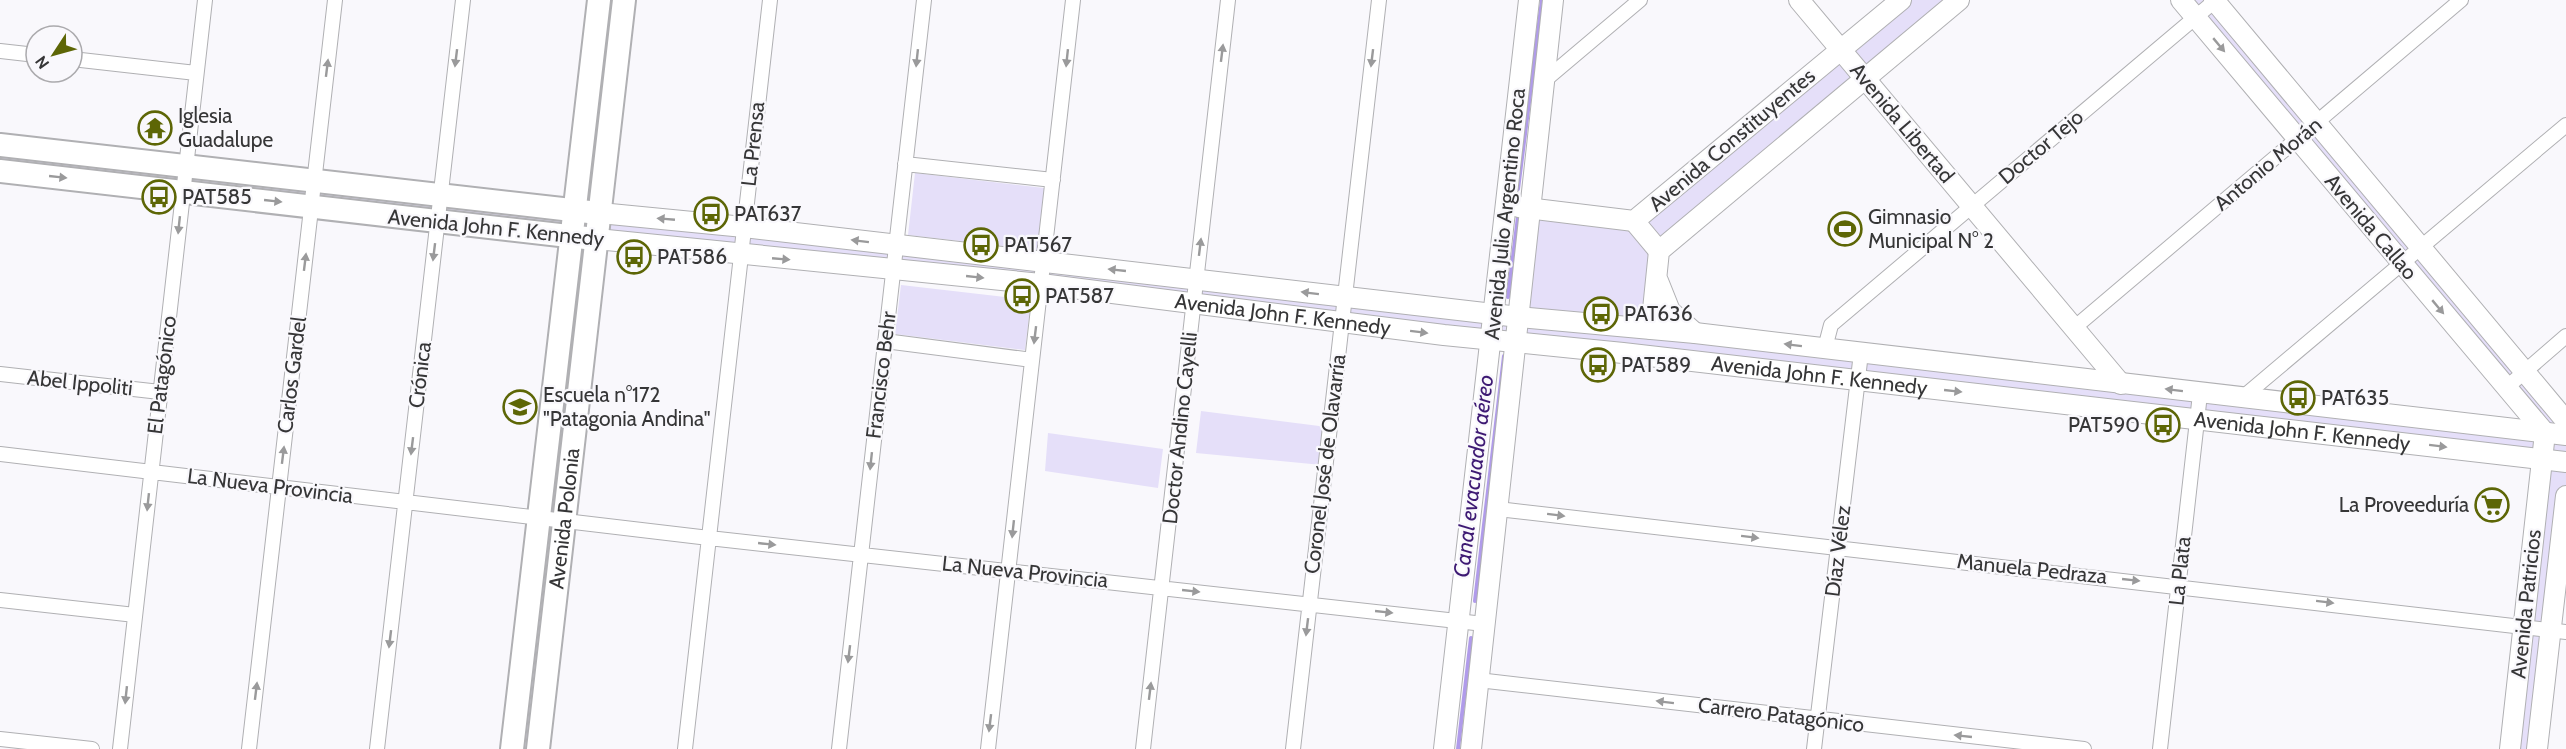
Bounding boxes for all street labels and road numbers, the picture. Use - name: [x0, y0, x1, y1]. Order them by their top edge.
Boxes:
- street label: Avenida Libertad: [1845, 58, 1960, 188]
- street label: Avenida Constituyentes: [1644, 63, 1820, 216]
- street label: Avenida Julio Argentino Roca: [1479, 87, 1530, 341]
- street label: La Prensa: [736, 100, 769, 187]
- street label: Doctor Tejo: [1993, 104, 2089, 190]
- street label: Antonio Morán: [2209, 112, 2326, 216]
- street label: Avenida Callao: [2320, 169, 2423, 285]
- street label: Avenida John F. Kennedy: [387, 204, 606, 251]
- street label: Avenida John F. Kennedy: [1173, 288, 1393, 340]
- street label: Francisco Behr: [860, 310, 901, 440]
- street label: El Patagónico: [142, 314, 181, 436]
- street label: Carlos Gardel: [272, 315, 311, 435]
- street label: Doctor Andino Cayelli: [1157, 331, 1202, 525]
- street label: Crónica: [403, 340, 436, 409]
- street label: Avenida John F. Kennedy: [1710, 350, 1929, 400]
- street label: Coronel José de Olavarría: [1299, 353, 1350, 575]
- street label: Abel Ippoliti: [26, 365, 134, 400]
- street label: Avenida John F. Kennedy: [2193, 406, 2412, 456]
- street label: Avenida Polonia: [543, 447, 584, 590]
- street label: La Nueva Provincia: [186, 463, 354, 508]
- street label: Díaz Vélez: [1819, 504, 1856, 598]
- street label: Avenida Patricios: [2505, 528, 2546, 680]
- street label: La Plata: [2163, 535, 2196, 607]
- street label: Manuela Pedraza: [1956, 548, 2108, 589]
- street label: La Nueva Provincia: [941, 550, 1109, 593]
- street label: Carrero Patagónico: [1697, 692, 1866, 737]

